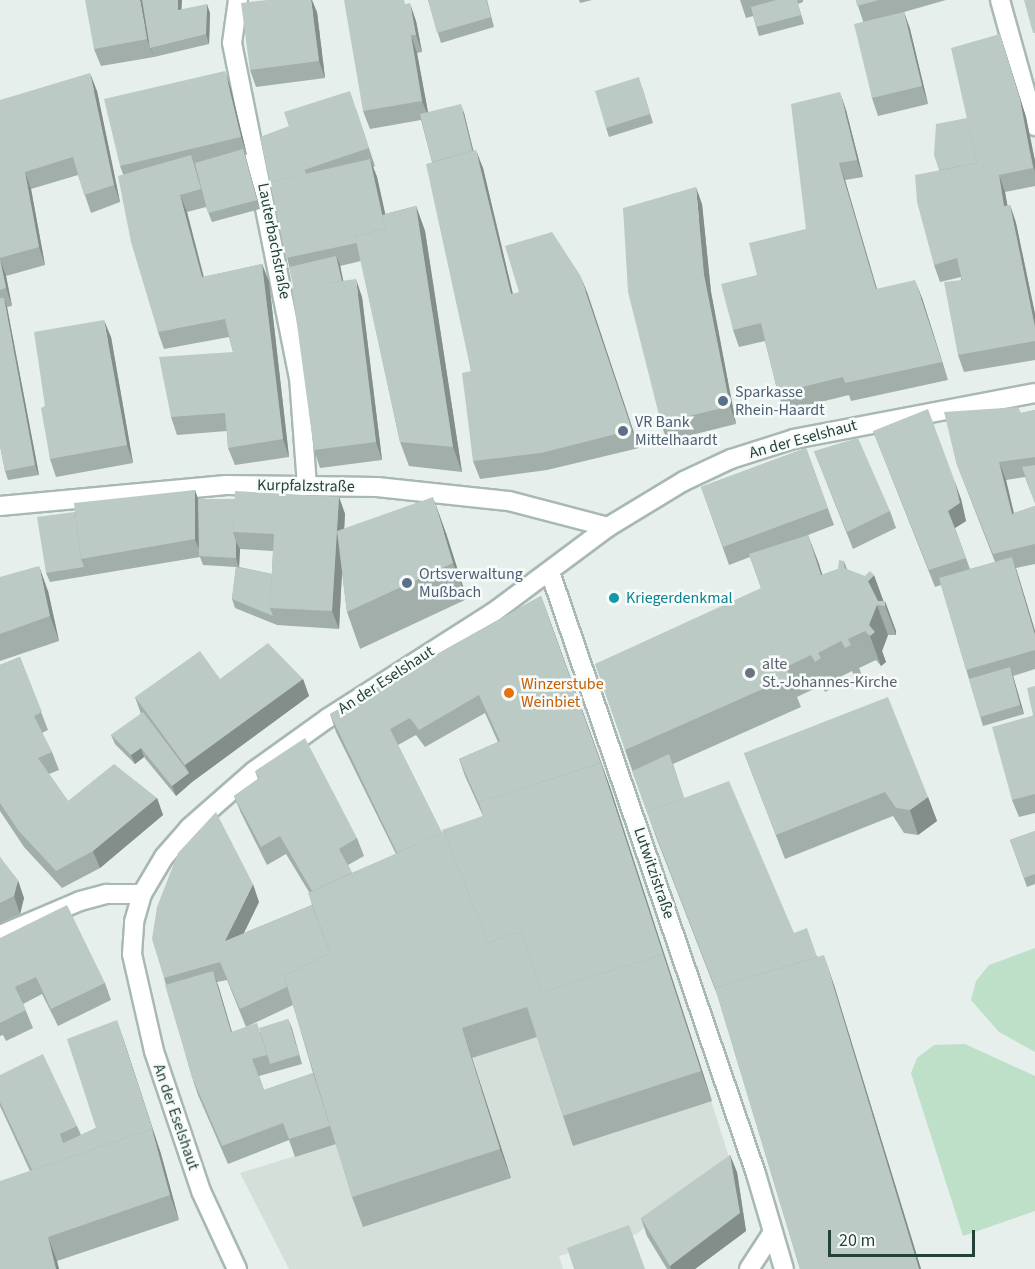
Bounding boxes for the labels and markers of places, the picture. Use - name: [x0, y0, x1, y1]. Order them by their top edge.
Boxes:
- place label: Sparkasse Rhein-Haardt: [735, 382, 825, 420]
- marker: Sparkasse Rhein-Haardt: [716, 394, 730, 408]
- place label: VR Bank Mittelhaardt: [635, 412, 717, 450]
- marker: VR Bank Mittelhaardt: [616, 424, 630, 438]
- place label: Ortsverwaltung Mußbach: [419, 564, 523, 602]
- marker: Ortsverwaltung Mußbach: [400, 576, 414, 590]
- place label: Kriegerdenkmal: [626, 588, 733, 608]
- marker: Kriegerdenkmal: [607, 591, 621, 605]
- place label: alte St.-Johannes-Kirche: [762, 654, 897, 692]
- marker: alte St.-Johannes-Kirche: [743, 666, 757, 680]
- place label: Winzerstube Weinbiet: [521, 674, 604, 712]
- marker: Winzerstube Weinbiet: [502, 686, 516, 700]

